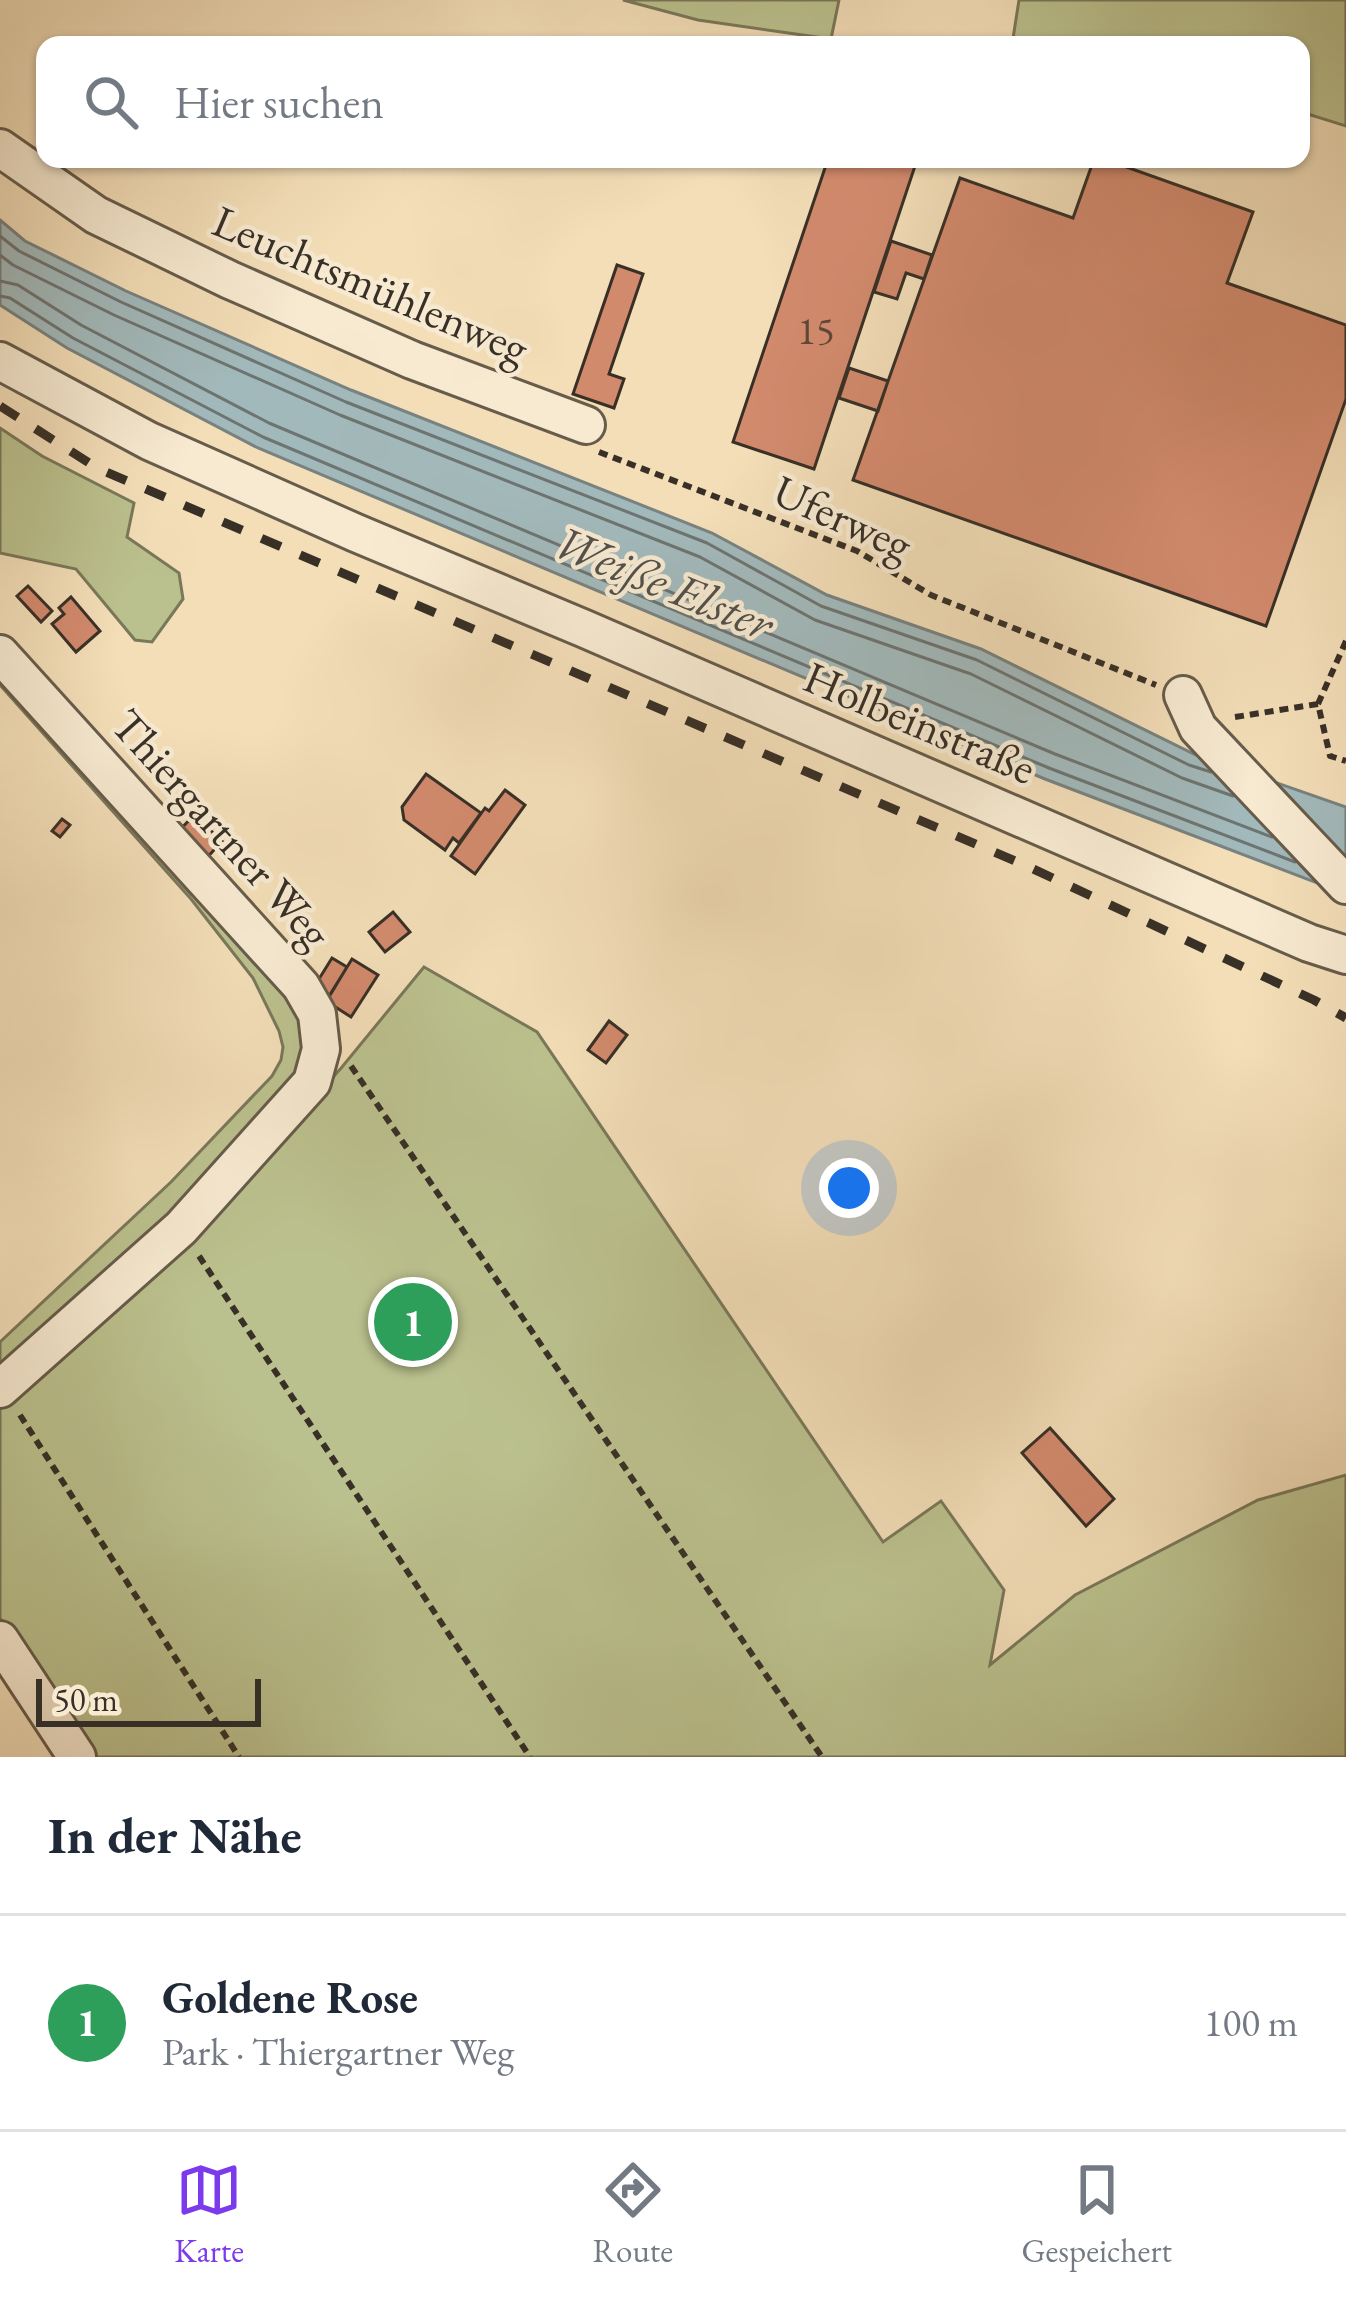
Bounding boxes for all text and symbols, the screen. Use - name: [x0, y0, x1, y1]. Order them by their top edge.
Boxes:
- search box: [36, 36, 1310, 168]
- icon: search: [78, 69, 144, 135]
- text: Hier suchen: [174, 73, 384, 131]
- street label: Leuchtsmühlenweg: [204, 191, 538, 377]
- house number: 15: [797, 305, 835, 356]
- street label: Uferweg: [765, 461, 922, 573]
- water label: Weiße Elster: [545, 510, 785, 655]
- street label: Holbeinstraße: [795, 647, 1045, 797]
- street label: Thiergartner Weg: [99, 696, 345, 960]
- your location: [819, 1158, 879, 1218]
- pin: 1: [374, 1277, 452, 1367]
- scale bar: [36, 1673, 261, 1726]
- text: 50 m: [54, 1678, 118, 1721]
- text: In der Nähe: [48, 1802, 302, 1868]
- text: Goldene Rose: [162, 1968, 418, 2026]
- text: 1: [77, 1997, 97, 2048]
- text: 100 m: [1204, 1997, 1298, 2048]
- text: Park · Thiergartner Weg: [162, 2026, 514, 2077]
- tab: Karte: [174, 2157, 244, 2272]
- tab: Route: [593, 2157, 673, 2272]
- tab: Gespeichert: [1021, 2157, 1172, 2272]

